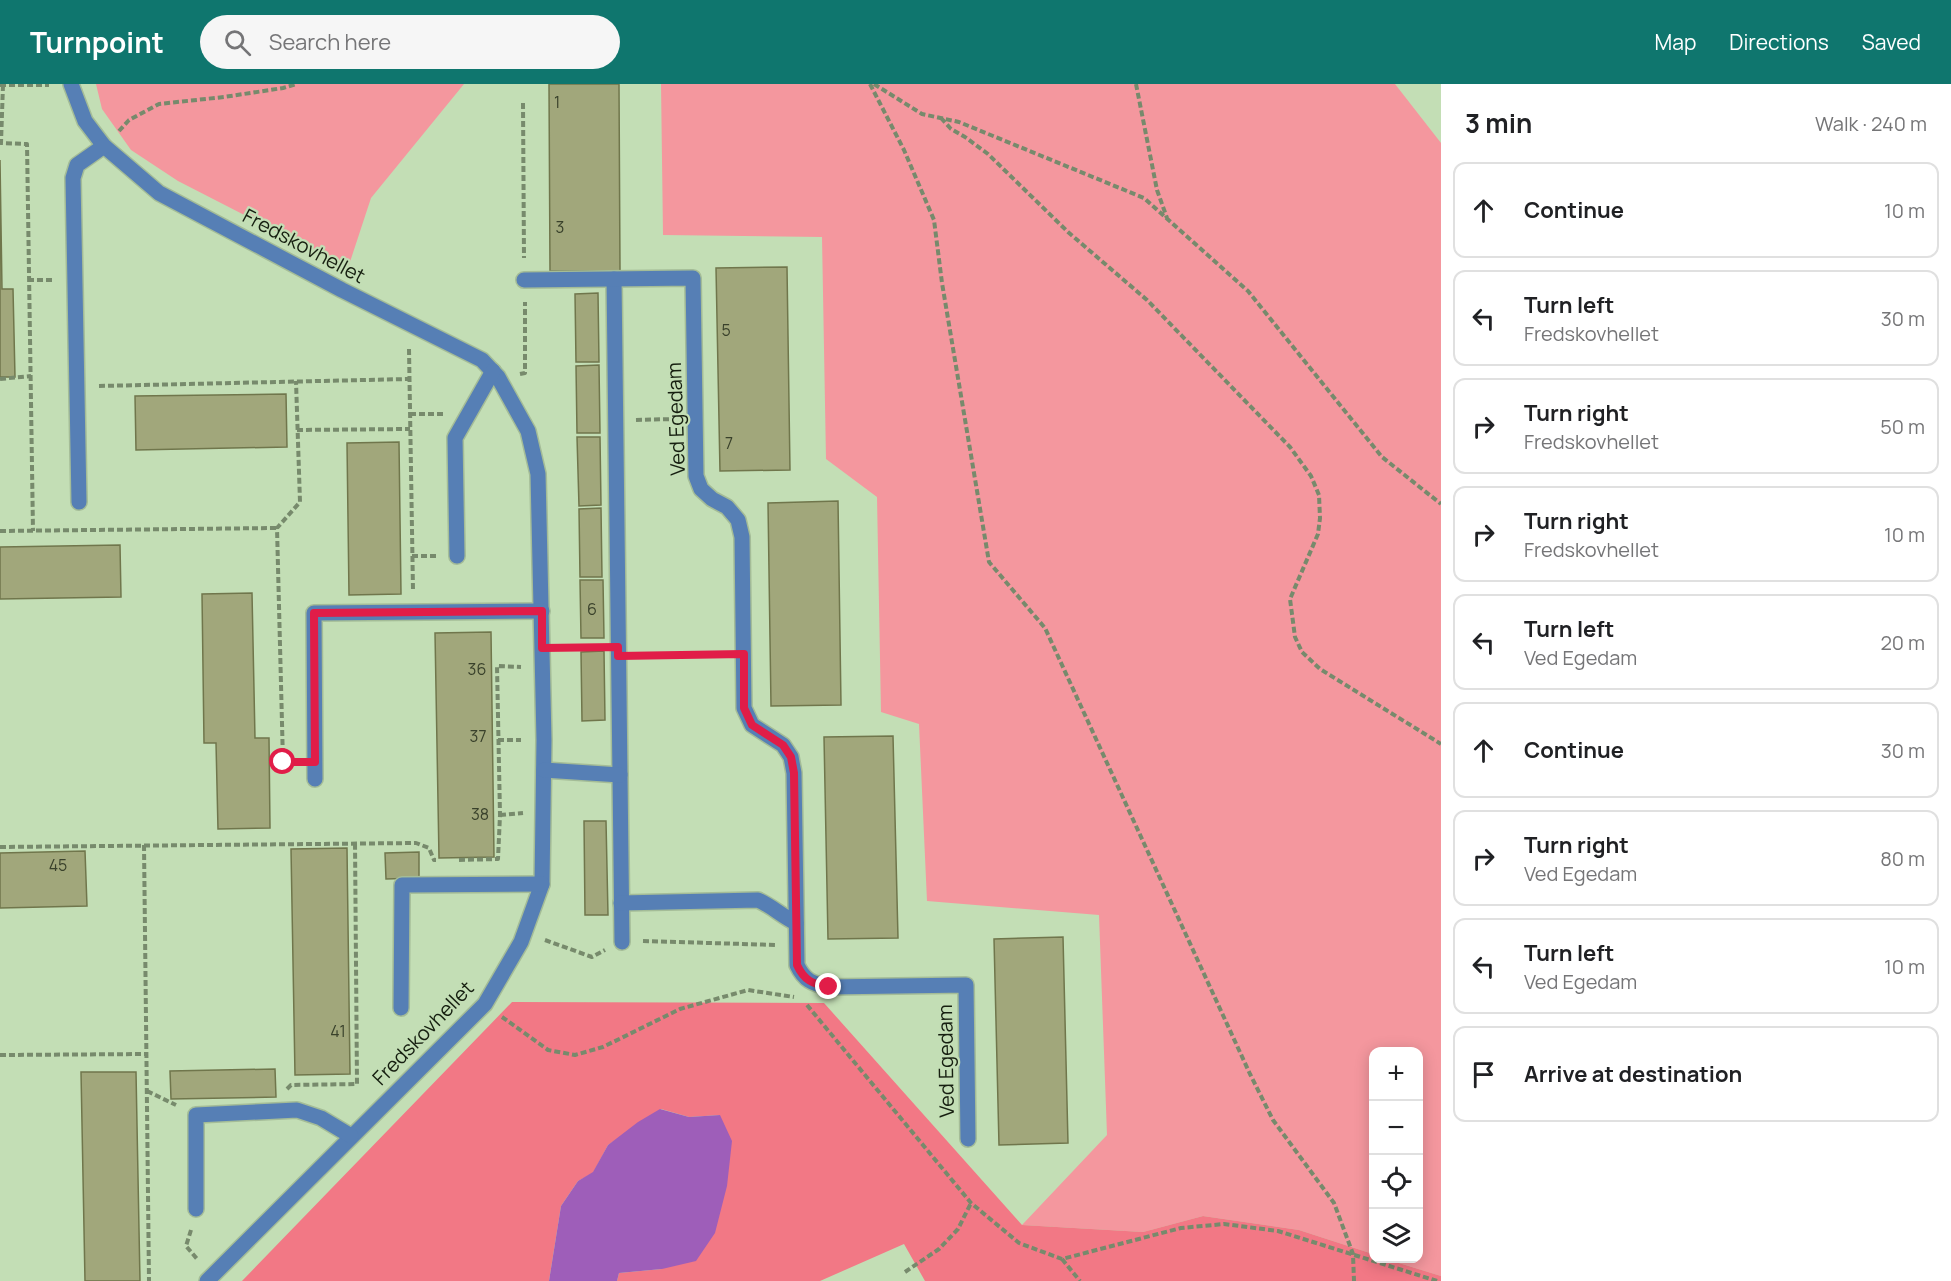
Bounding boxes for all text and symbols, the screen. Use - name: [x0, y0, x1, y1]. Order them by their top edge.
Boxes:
- search box: [200, 15, 620, 69]
- text: Turnpoint: [30, 23, 164, 61]
- icon: search: [221, 26, 254, 59]
- text: Search here: [269, 27, 391, 57]
- text: Map: [1655, 28, 1696, 56]
- text: Directions: [1729, 28, 1829, 56]
- text: Saved: [1862, 28, 1921, 56]
- house number: 1: [554, 91, 560, 113]
- text: 3 min: [1465, 105, 1532, 141]
- text: Walk · 240 m: [1815, 110, 1927, 137]
- icon: ahead: [1467, 194, 1500, 227]
- text: Continue: [1524, 195, 1624, 225]
- text: 10 m: [1884, 197, 1925, 224]
- street label: Fredskovhellet: [238, 202, 370, 289]
- house number: 3: [556, 216, 564, 238]
- text: Turn left: [1524, 290, 1614, 320]
- icon: left: [1467, 302, 1500, 335]
- text: 30 m: [1881, 305, 1925, 332]
- house number: 5: [721, 319, 731, 341]
- text: Fredskovhellet: [1524, 320, 1659, 347]
- street label: Ved Egedam: [660, 362, 691, 476]
- text: Turn right: [1524, 398, 1629, 428]
- icon: right: [1467, 410, 1500, 443]
- text: 50 m: [1880, 413, 1925, 440]
- text: Fredskovhellet: [1524, 428, 1659, 455]
- house number: 7: [725, 432, 733, 454]
- text: Turn right: [1524, 506, 1629, 536]
- icon: right: [1467, 518, 1500, 551]
- text: 10 m: [1884, 521, 1925, 548]
- text: Fredskovhellet: [1524, 536, 1659, 563]
- house number: 6: [587, 598, 597, 620]
- text: Turn left: [1524, 614, 1614, 644]
- icon: left: [1467, 626, 1500, 659]
- text: 20 m: [1880, 629, 1925, 656]
- text: Ved Egedam: [1524, 644, 1637, 671]
- house number: 36: [468, 658, 486, 680]
- house number: 37: [470, 725, 486, 747]
- icon: ahead: [1467, 734, 1500, 767]
- text: Continue: [1524, 735, 1624, 765]
- text: 30 m: [1881, 737, 1925, 764]
- route start: [269, 748, 295, 774]
- house number: 38: [471, 803, 489, 825]
- text: Turn right: [1524, 830, 1629, 860]
- icon: right: [1467, 842, 1500, 875]
- text: 80 m: [1880, 845, 1925, 872]
- house number: 45: [49, 854, 67, 876]
- text: Ved Egedam: [1524, 860, 1637, 887]
- text: Turn left: [1524, 938, 1614, 968]
- icon: left: [1467, 950, 1500, 983]
- text: 10 m: [1884, 953, 1925, 980]
- text: Ved Egedam: [1524, 968, 1637, 995]
- route end: [815, 973, 841, 999]
- street label: Fredskovhellet: [366, 975, 479, 1091]
- street label: Ved Egedam: [931, 1004, 960, 1118]
- house number: 41: [330, 1020, 346, 1042]
- map controls: [1369, 1047, 1423, 1263]
- button: +: [1369, 1047, 1423, 1101]
- icon: arrive: [1467, 1058, 1500, 1091]
- text: Arrive at destination: [1524, 1059, 1742, 1089]
- button: −: [1369, 1101, 1423, 1155]
- button: locate: [1369, 1155, 1423, 1209]
- button: layers: [1369, 1209, 1423, 1263]

